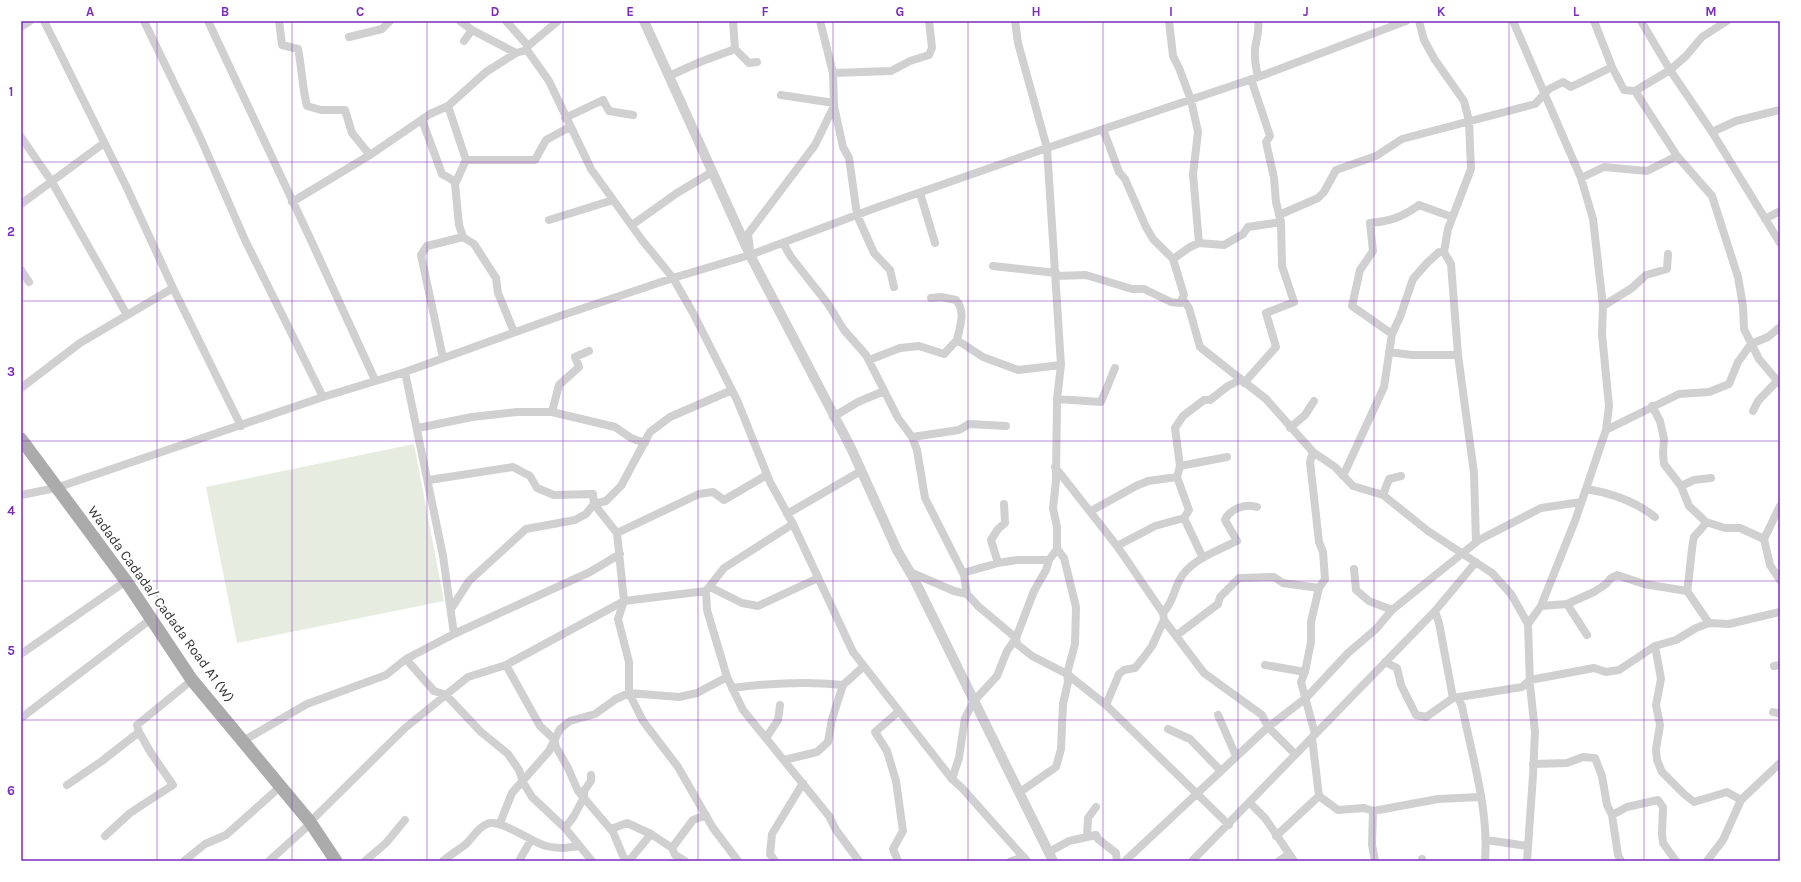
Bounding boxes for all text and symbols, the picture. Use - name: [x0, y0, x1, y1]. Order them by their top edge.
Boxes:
- text: A: [86, 4, 94, 19]
- text: B: [221, 4, 229, 19]
- text: C: [356, 4, 364, 19]
- text: D: [491, 4, 500, 19]
- text: E: [626, 4, 634, 19]
- text: F: [761, 4, 769, 19]
- text: G: [896, 4, 904, 19]
- text: H: [1031, 4, 1041, 19]
- text: I: [1169, 4, 1173, 19]
- text: J: [1303, 4, 1309, 19]
- text: K: [1437, 4, 1446, 19]
- text: L: [1573, 4, 1580, 19]
- text: M: [1705, 4, 1717, 19]
- text: 1: [9, 84, 13, 99]
- text: 2: [7, 224, 15, 239]
- text: 3: [7, 364, 15, 379]
- text: 4: [7, 503, 15, 518]
- street label: Wadada Cadada/ Cadada Road A1 (W): [84, 503, 238, 705]
- text: 5: [7, 643, 15, 658]
- text: 6: [7, 783, 15, 798]

